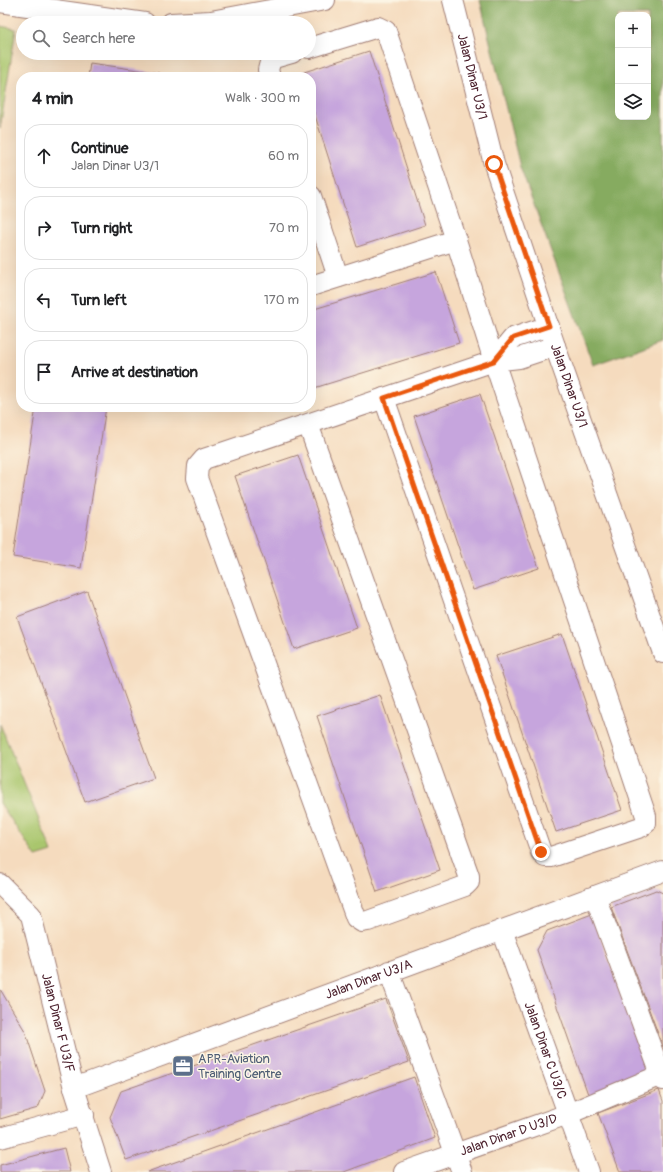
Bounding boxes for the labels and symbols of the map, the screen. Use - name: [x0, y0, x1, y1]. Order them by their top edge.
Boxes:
- street label: Jalan Dinar U3/1: [454, 32, 491, 121]
- route start: [485, 155, 503, 173]
- street label: Jalan Dinar U3/1: [547, 341, 591, 430]
- route end: [532, 843, 550, 861]
- street label: Jalan Dinar U3/A: [323, 956, 415, 1003]
- street label: Jalan Dinar F U3/F: [38, 972, 78, 1074]
- street label: Jalan Dinar C U3/C: [521, 1000, 570, 1101]
- place label: APR-Aviation Training Centre: [198, 1051, 282, 1082]
- office icon: APR-Aviation Training Centre: [170, 1053, 196, 1079]
- street label: Jalan Dinar D U3/D: [458, 1110, 559, 1160]

